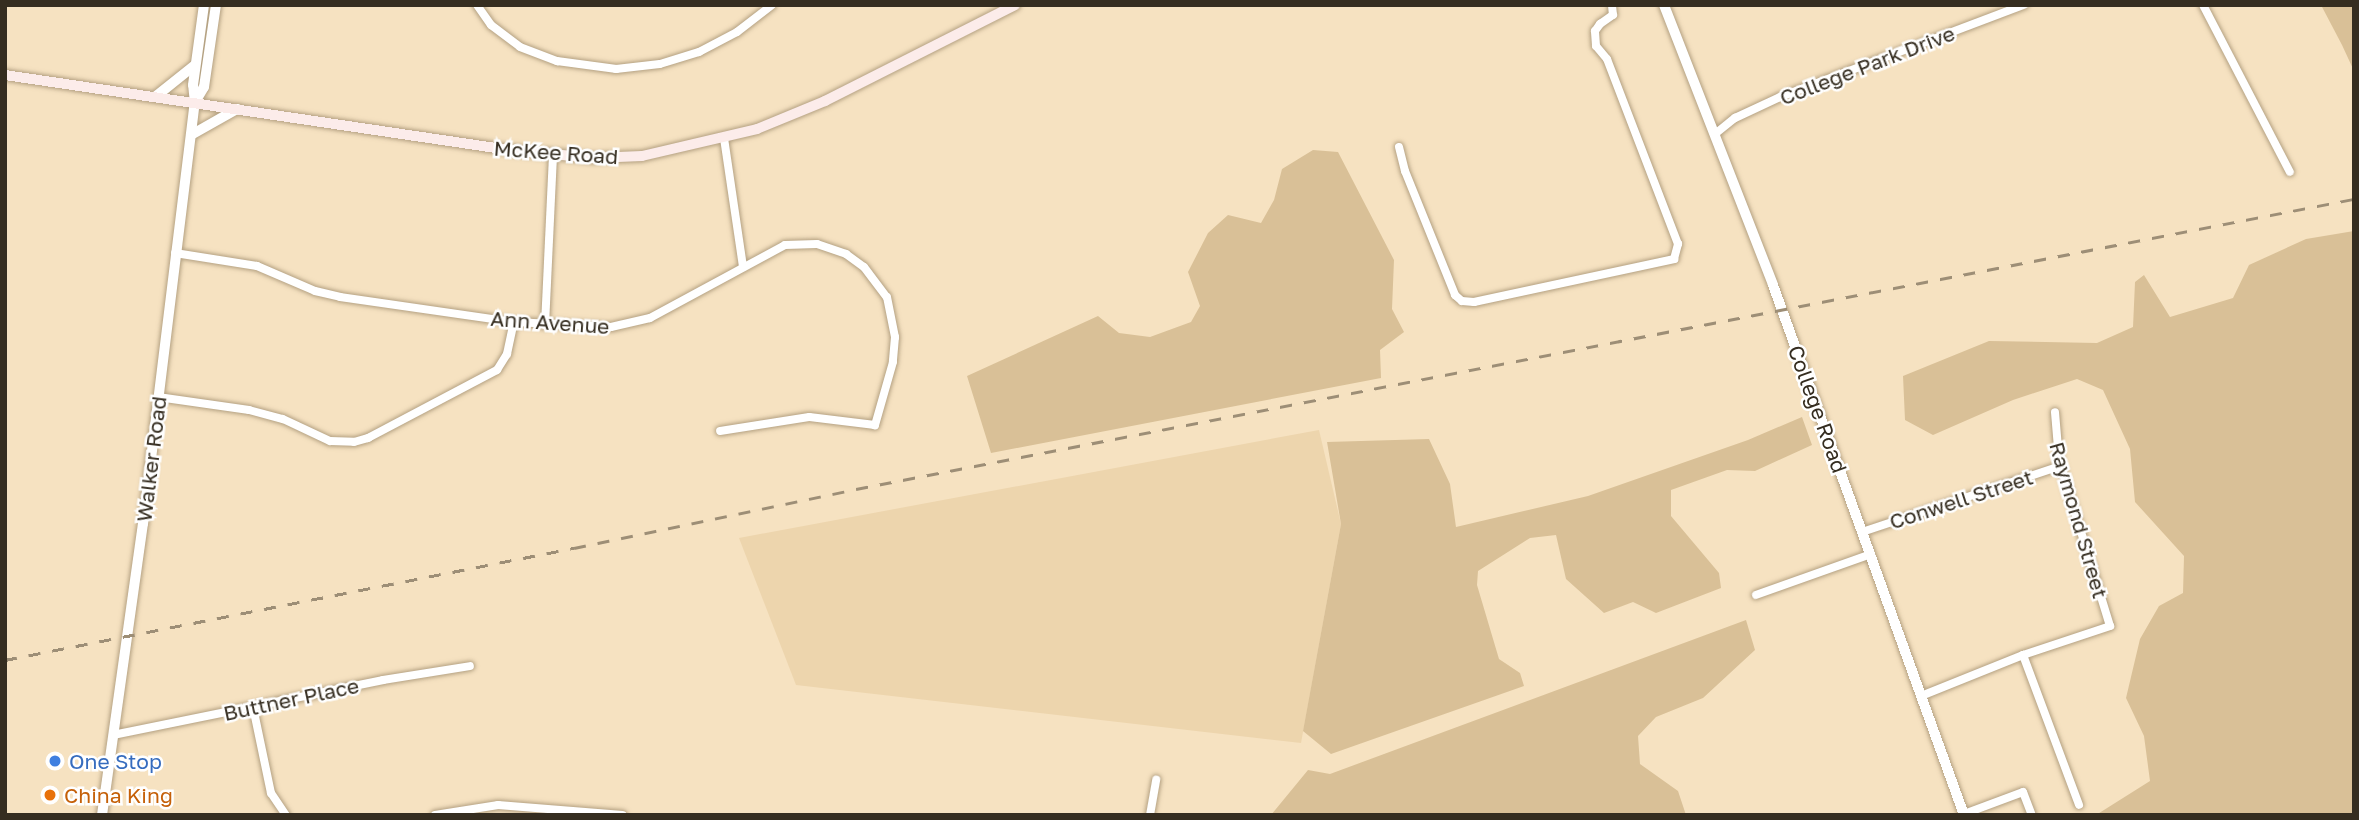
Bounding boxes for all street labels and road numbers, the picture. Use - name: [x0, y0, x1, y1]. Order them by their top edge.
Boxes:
- street label: College Park Drive: [1776, 20, 1958, 110]
- street label: McKee Road: [493, 135, 619, 169]
- street label: Ann Avenue: [490, 305, 610, 339]
- street label: College Road: [1783, 342, 1853, 476]
- street label: Walker Road: [131, 395, 171, 523]
- street label: Raymond Street: [2045, 439, 2113, 601]
- street label: Conwell Street: [1886, 464, 2036, 534]
- street label: Buttner Place: [221, 672, 361, 726]

